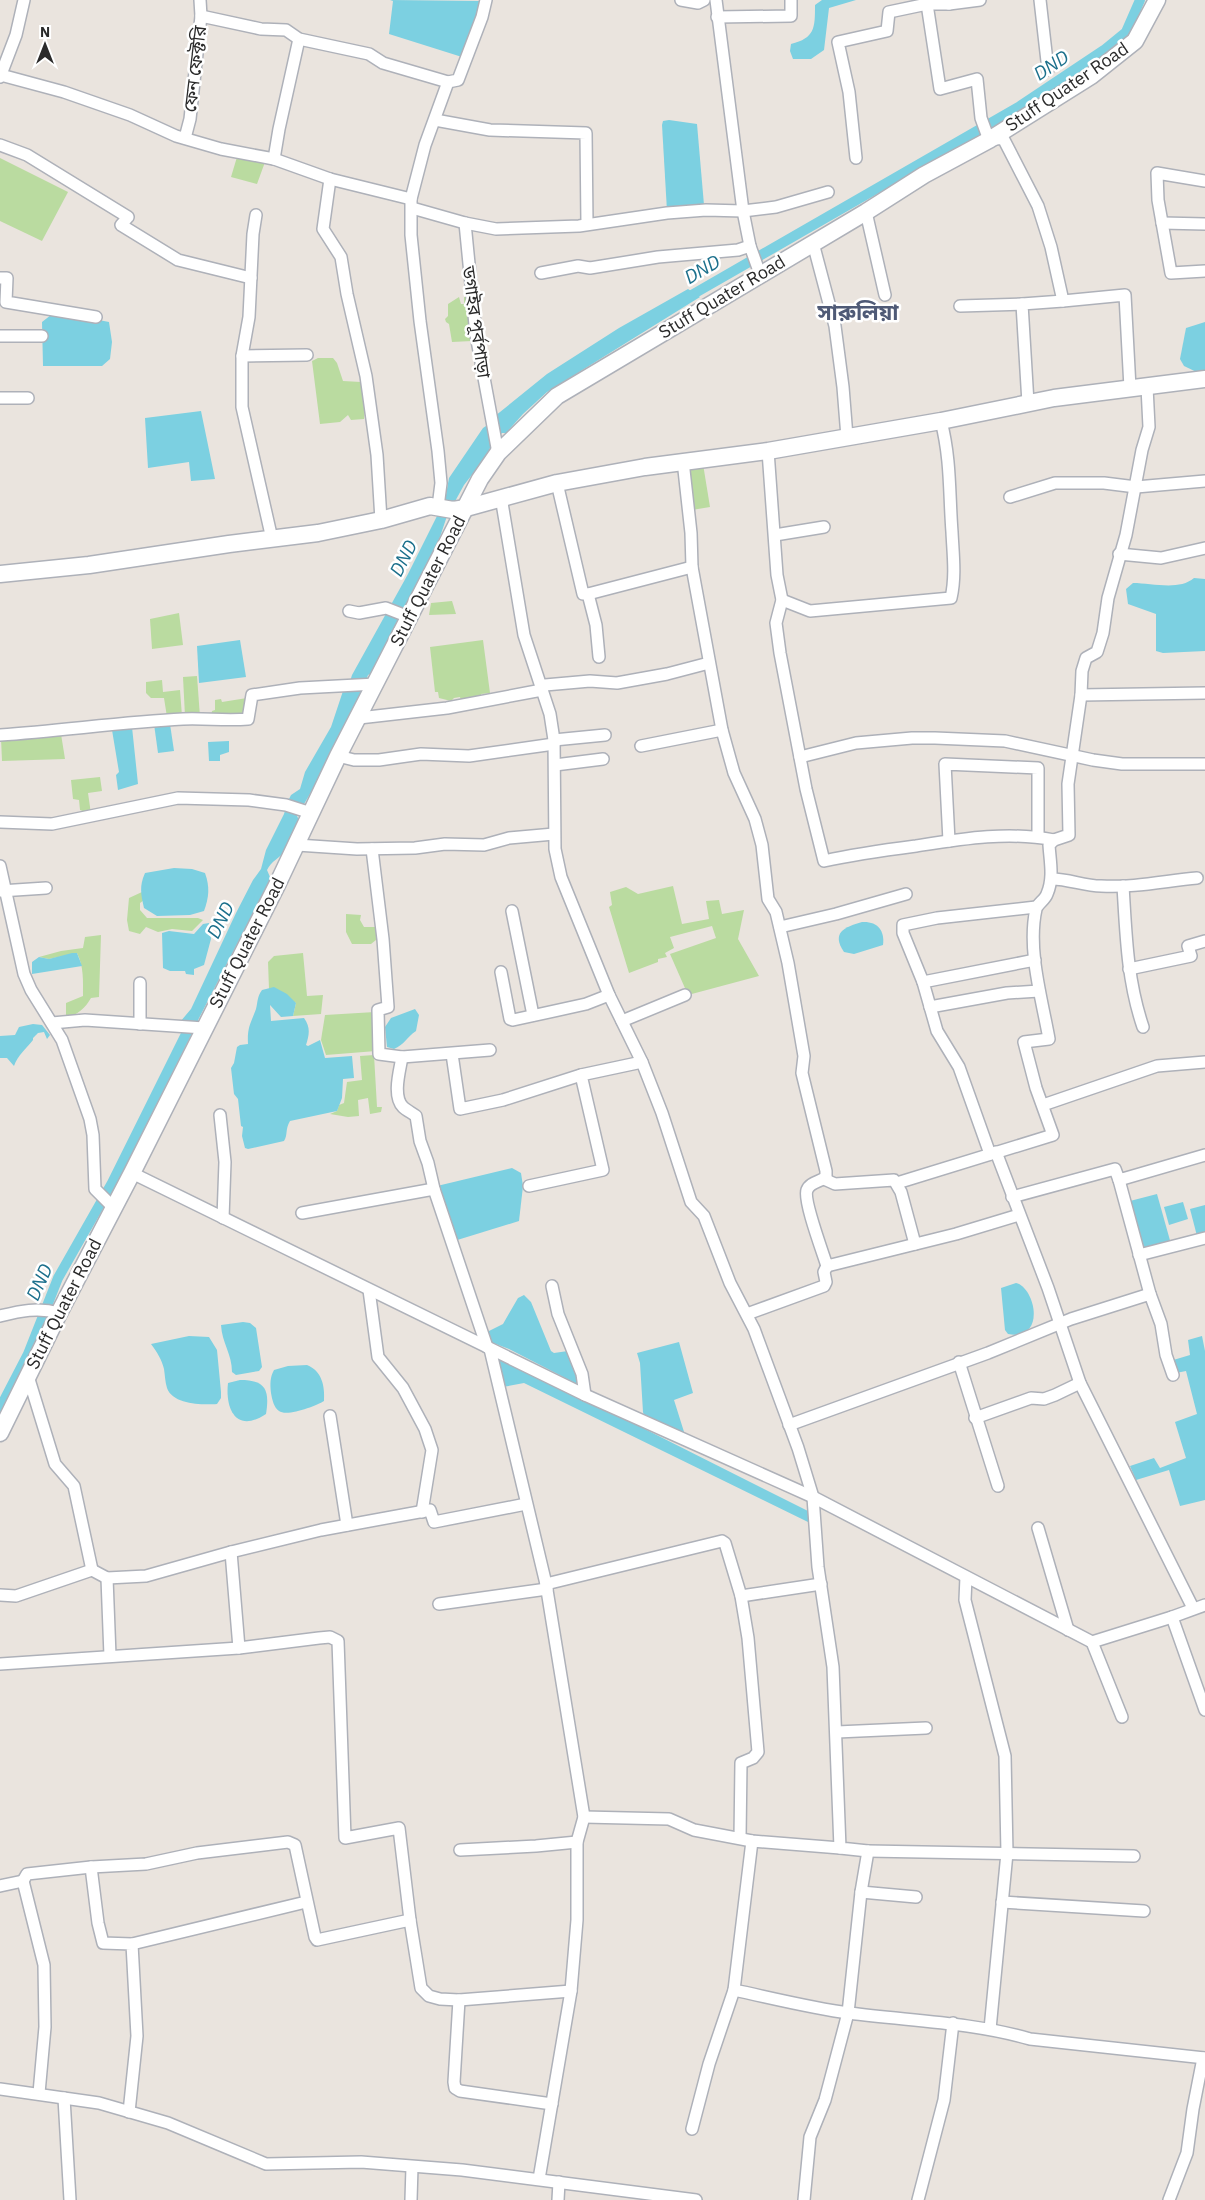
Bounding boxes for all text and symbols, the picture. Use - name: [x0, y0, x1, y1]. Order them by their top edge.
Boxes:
- north arrow: [20, 20, 70, 70]
- text: N: [40, 23, 50, 41]
- street label: ফেন ফেক্টরি: [178, 24, 211, 113]
- street label: Stuff Quater Road: [1001, 37, 1133, 136]
- water label: DND: [1029, 44, 1073, 86]
- water label: DND: [680, 249, 724, 289]
- street label: Stuff Quater Road: [654, 250, 789, 343]
- street label: ডগাইর পূর্বপাড়া: [457, 264, 496, 380]
- district label: সারুলিয়া: [816, 297, 899, 326]
- street label: Stuff Quater Road: [385, 511, 470, 650]
- water label: DND: [384, 536, 422, 580]
- street label: Stuff Quater Road: [204, 873, 289, 1012]
- water label: DND: [201, 898, 239, 942]
- street label: Stuff Quater Road: [21, 1234, 106, 1373]
- water label: DND: [20, 1260, 58, 1304]

